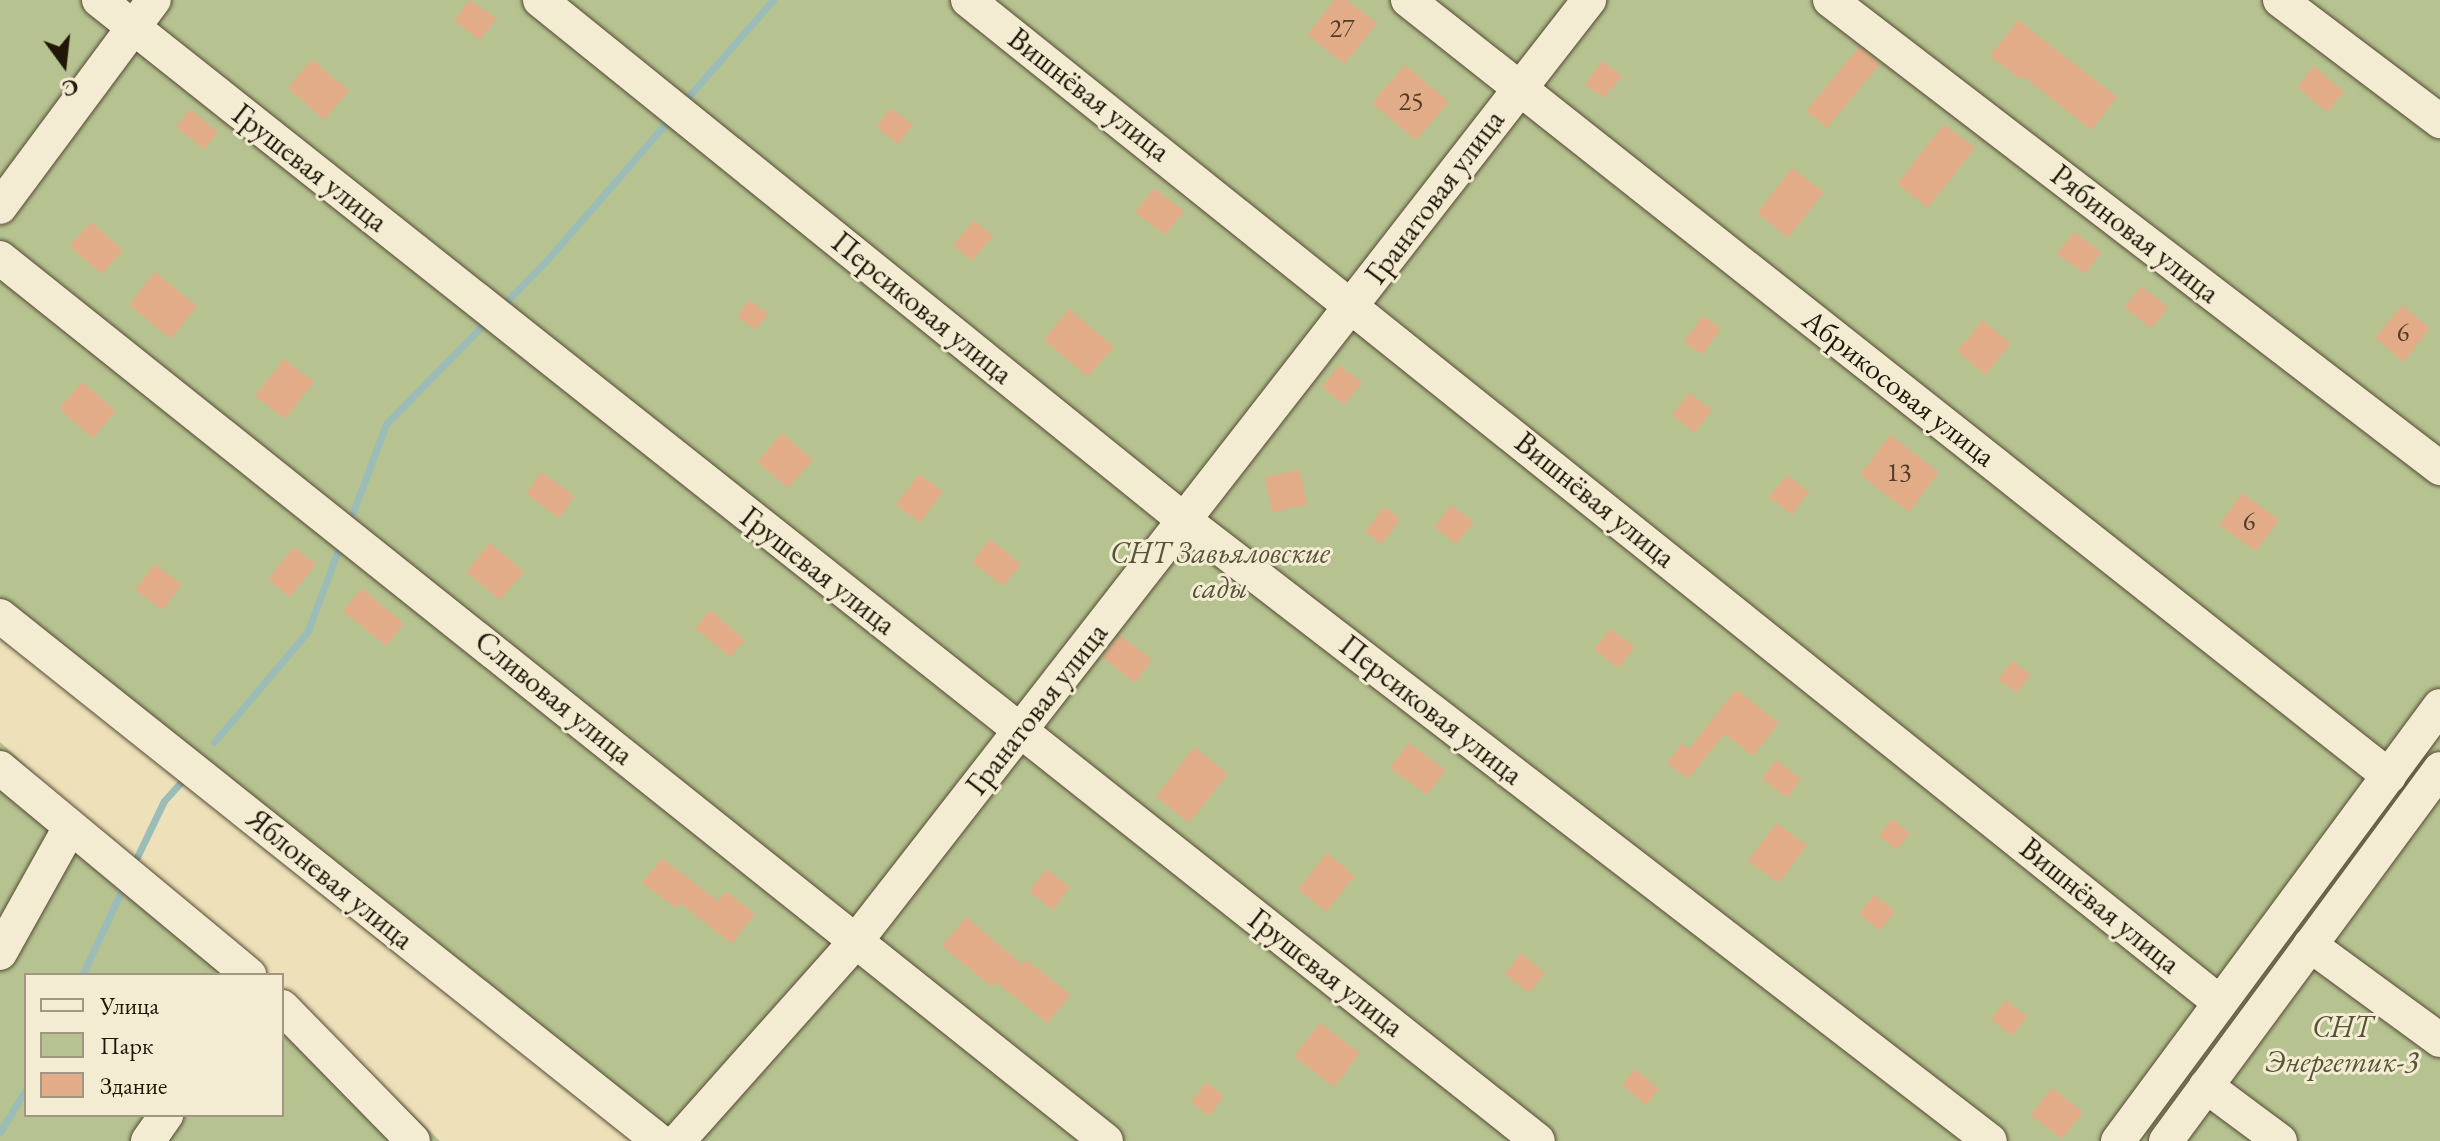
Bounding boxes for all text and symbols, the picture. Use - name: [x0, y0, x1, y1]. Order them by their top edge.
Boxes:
- house number: 27: [1330, 13, 1354, 45]
- street label: Вишнёвая улица: [1001, 21, 1177, 169]
- north arrow: [24, 24, 104, 104]
- text: С: [59, 72, 82, 104]
- house number: 25: [1399, 86, 1423, 118]
- street label: Грушевая улица: [225, 96, 395, 240]
- street label: Гранатовая улица: [1358, 103, 1512, 291]
- street label: Рябиновая улица: [2044, 157, 2226, 311]
- street label: Персиковая улица: [824, 224, 1020, 392]
- street label: Абрикосовая улица: [1795, 302, 2003, 474]
- house number: 6: [2397, 317, 2409, 349]
- street label: Вишнёвая улица: [1508, 424, 1682, 576]
- house number: 13: [1887, 457, 1911, 489]
- street label: Грушевая улица: [733, 499, 903, 643]
- house number: 6: [2243, 506, 2255, 538]
- park label: СНТ Завьяловские сады: [1110, 535, 1330, 606]
- street label: Гранатовая улица: [959, 616, 1115, 802]
- street label: Сливовая улица: [468, 623, 640, 773]
- street label: Персиковая улица: [1332, 627, 1530, 793]
- street label: Яблоневая улица: [239, 801, 421, 957]
- street label: Вишнёвая улица: [2013, 830, 2187, 982]
- street label: Грушевая улица: [1241, 901, 1411, 1045]
- legend: [24, 973, 284, 1117]
- text: Улица: [100, 990, 159, 1021]
- park label: СНТ Энергетик-3: [2265, 1009, 2419, 1080]
- text: Парк: [100, 1030, 153, 1061]
- text: Здание: [100, 1070, 167, 1101]

